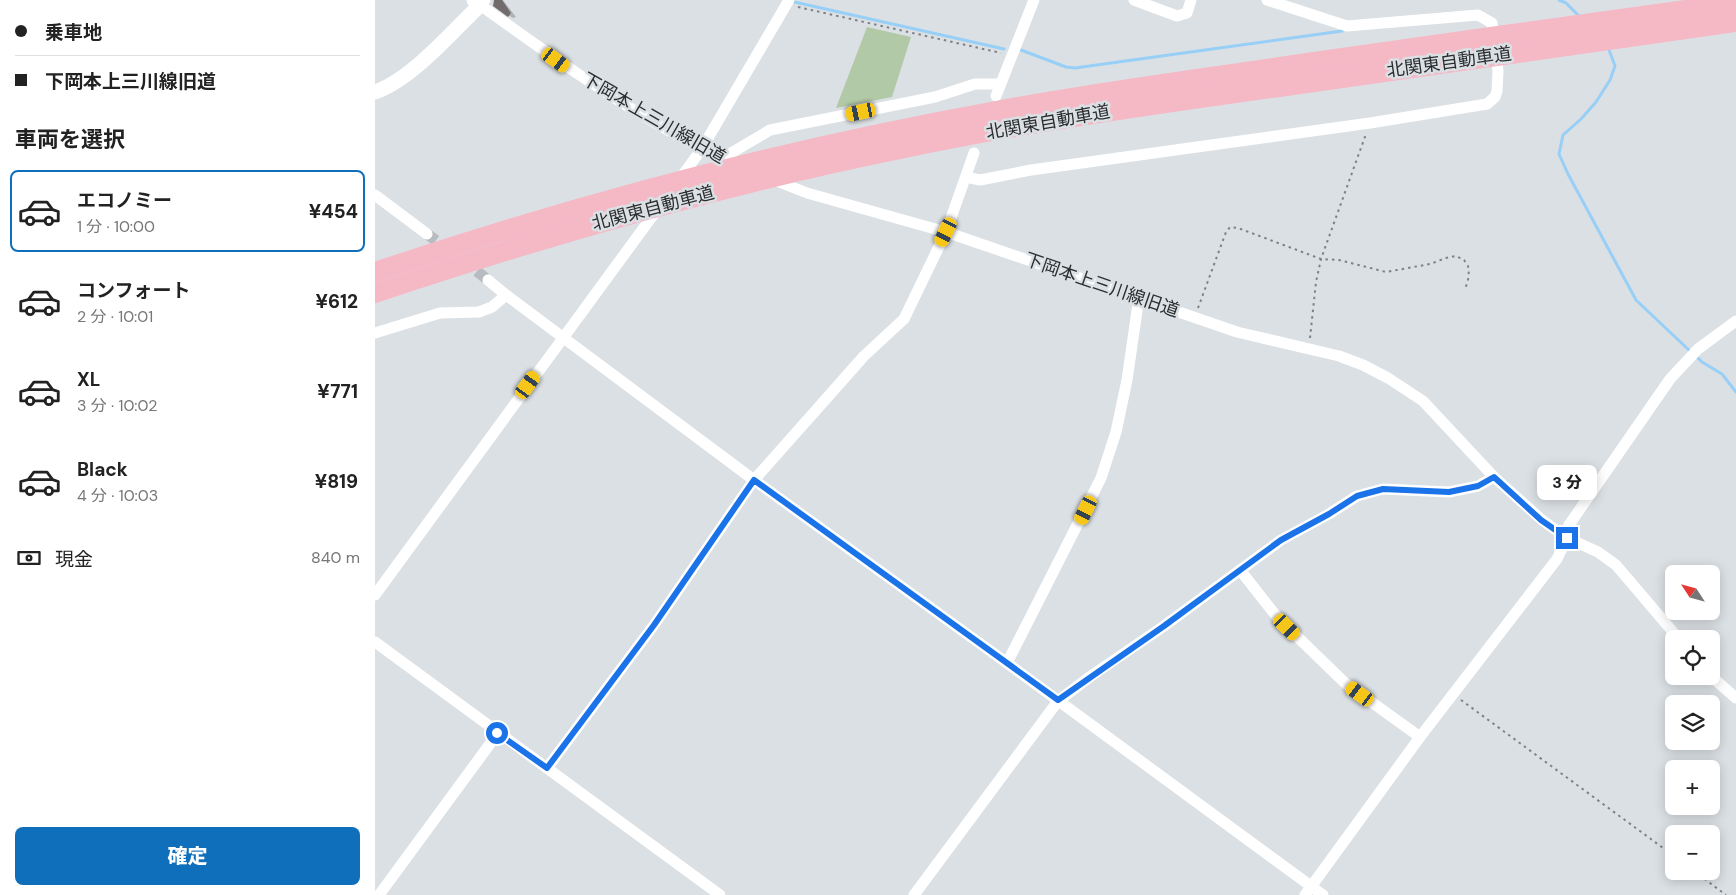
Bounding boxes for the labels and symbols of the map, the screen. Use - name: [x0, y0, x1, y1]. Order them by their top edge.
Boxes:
- street label: 北関東自動車道: [1385, 41, 1513, 83]
- car: [539, 45, 572, 75]
- street label: 下岡本上三川線旧道: [578, 67, 730, 169]
- street label: 北関東自動車道: [984, 99, 1112, 145]
- car: [844, 102, 877, 122]
- street label: 北関東自動車道: [589, 180, 717, 236]
- car: [932, 215, 959, 249]
- street label: 下岡本上三川線旧道: [1022, 247, 1182, 323]
- car: [513, 368, 542, 402]
- callout: 3 分: [1537, 466, 1597, 500]
- car: [1072, 493, 1099, 527]
- route end: [1556, 527, 1578, 549]
- north arrow: [1665, 565, 1720, 620]
- car: [1271, 611, 1302, 643]
- car: [1343, 679, 1376, 709]
- route start: [486, 722, 508, 744]

